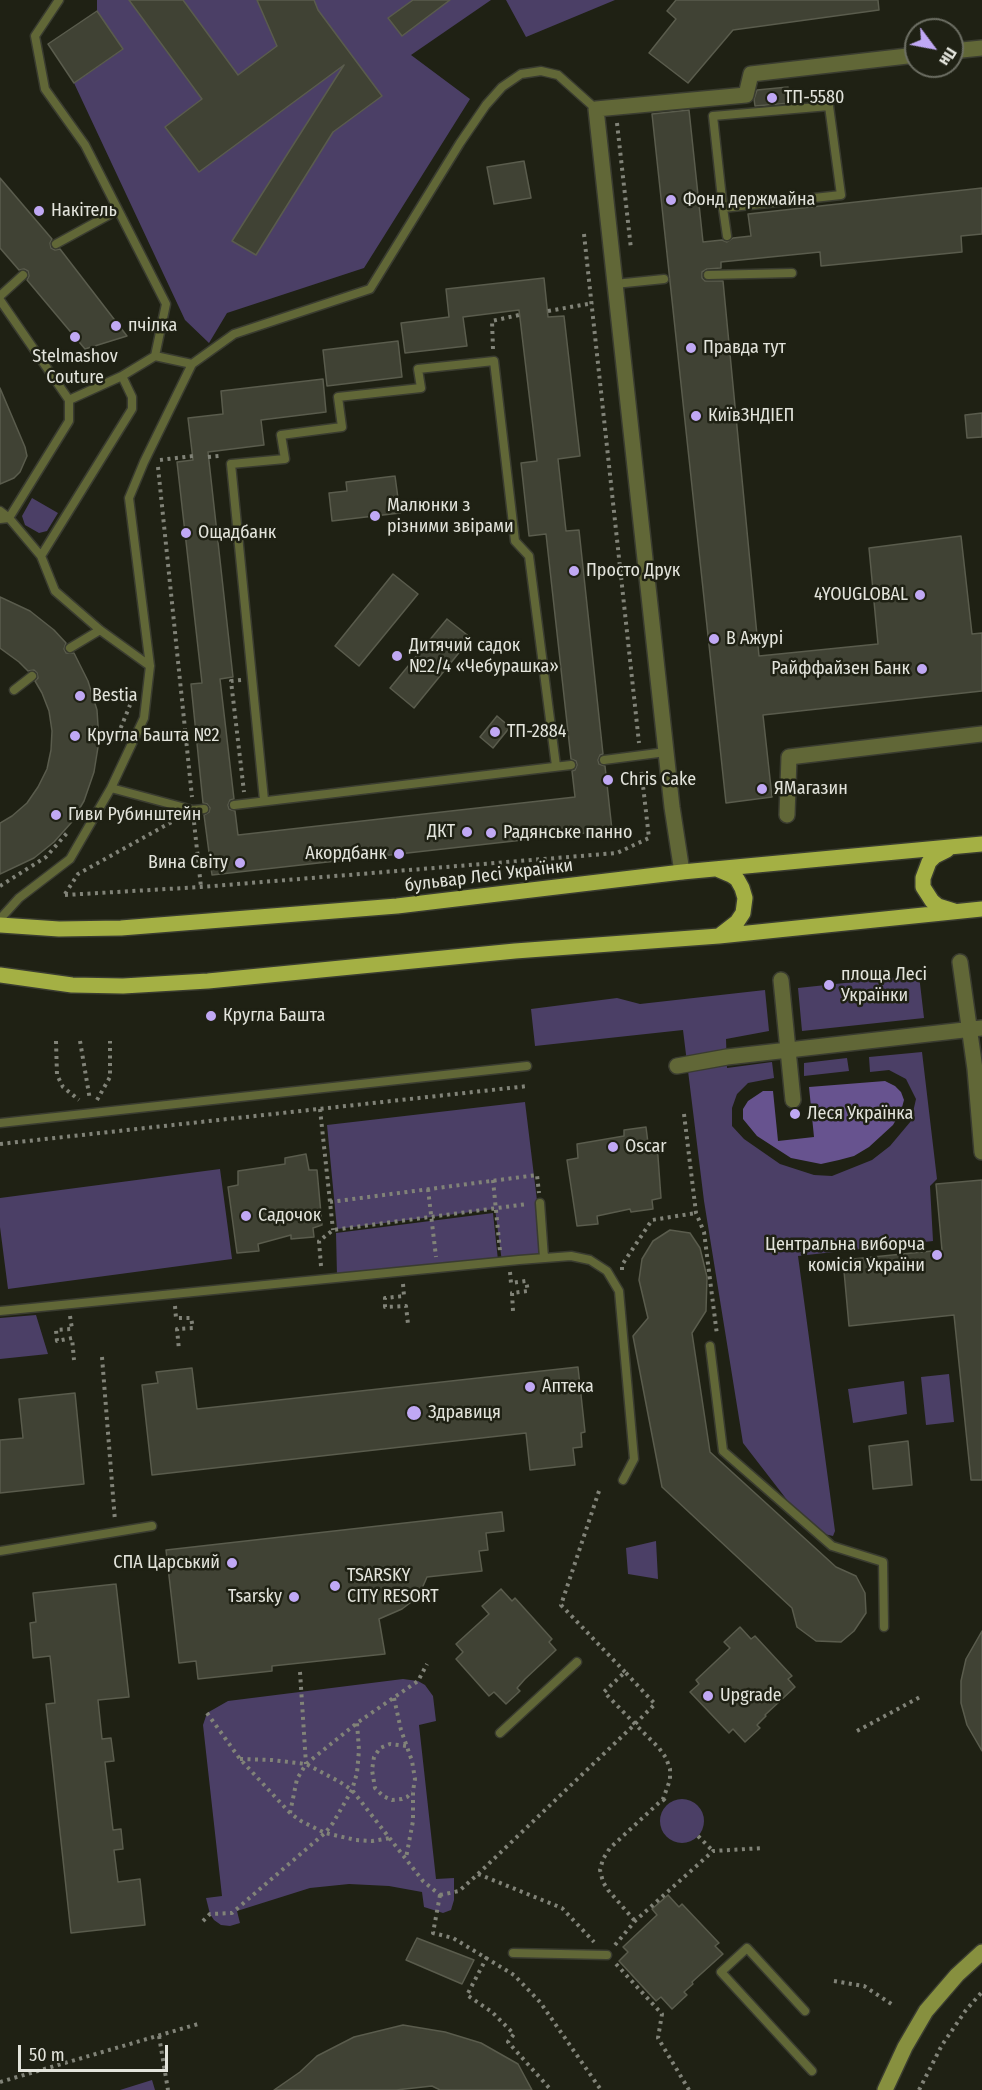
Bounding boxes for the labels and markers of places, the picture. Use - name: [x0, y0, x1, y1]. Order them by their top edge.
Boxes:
- place label: ТП-5580: [784, 87, 844, 109]
- marker: ТП-5580: [765, 91, 779, 105]
- place label: Фонд держмайна: [683, 189, 815, 211]
- marker: Фонд держмайна: [664, 193, 678, 207]
- place label: Накітель: [51, 200, 117, 222]
- marker: Накітель: [32, 204, 46, 218]
- place label: пчілка: [128, 315, 177, 337]
- marker: пчілка: [109, 319, 123, 333]
- marker: Stelmashov Couture: [68, 330, 82, 344]
- place label: Правда тут: [703, 337, 786, 359]
- marker: Правда тут: [684, 341, 698, 355]
- place label: Stelmashov Couture: [32, 346, 118, 388]
- place label: КиївЗНДІЕП: [708, 405, 794, 427]
- marker: КиївЗНДІЕП: [689, 409, 703, 423]
- place label: Малюнки з різними звірами: [387, 495, 514, 538]
- marker: Малюнки з різними звірами: [368, 509, 382, 523]
- place label: Ощадбанк: [198, 522, 276, 544]
- marker: Ощадбанк: [179, 526, 193, 540]
- place label: Просто Друк: [586, 560, 680, 582]
- marker: Просто Друк: [567, 564, 581, 578]
- place label: 4YOUGLOBAL: [814, 584, 908, 606]
- marker: 4YOUGLOBAL: [913, 588, 927, 602]
- place label: В Ажурі: [726, 628, 783, 650]
- marker: В Ажурі: [707, 632, 721, 646]
- place label: Дитячий садок №2/4 «Чебурашка»: [409, 635, 559, 678]
- marker: Дитячий садок №2/4 «Чебурашка»: [390, 649, 404, 663]
- place label: Райффайзен Банк: [771, 658, 910, 680]
- marker: Райффайзен Банк: [915, 662, 929, 676]
- place label: Bestia: [92, 685, 138, 707]
- marker: Bestia: [73, 689, 87, 703]
- place label: ТП-2884: [507, 721, 566, 743]
- place label: Кругла Башта №2: [87, 725, 219, 747]
- marker: ТП-2884: [488, 725, 502, 739]
- marker: Кругла Башта №2: [68, 729, 82, 743]
- place label: Chris Cake: [620, 769, 696, 791]
- marker: Chris Cake: [601, 773, 615, 787]
- place label: ЯМагазин: [774, 778, 848, 800]
- marker: ЯМагазин: [755, 782, 769, 796]
- place label: Гиви Рубинштейн: [68, 804, 201, 826]
- marker: Гиви Рубинштейн: [49, 808, 63, 822]
- place label: ДКТ: [427, 821, 455, 843]
- place label: Радянське панно: [503, 822, 632, 844]
- marker: ДКТ: [460, 825, 474, 839]
- marker: Радянське панно: [484, 826, 498, 840]
- place label: Акордбанк: [305, 843, 387, 865]
- marker: Акордбанк: [392, 847, 406, 861]
- place label: Вина Світу: [148, 852, 228, 874]
- marker: Вина Світу: [233, 856, 247, 870]
- place label: площа Лесі Українки: [841, 964, 927, 1006]
- marker: площа Лесі Українки: [822, 978, 836, 992]
- place label: Кругла Башта: [223, 1005, 325, 1027]
- marker: Кругла Башта: [204, 1009, 218, 1023]
- place label: Леся Українка: [807, 1103, 913, 1125]
- marker: Леся Українка: [788, 1107, 802, 1121]
- place label: Oscar: [625, 1136, 667, 1158]
- marker: Oscar: [606, 1140, 620, 1154]
- place label: Садочок: [258, 1205, 321, 1227]
- marker: Садочок: [239, 1209, 253, 1223]
- place label: Центральна виборча комісія України: [765, 1234, 925, 1276]
- marker: Центральна виборча комісія України: [930, 1248, 944, 1262]
- place label: Аптека: [542, 1376, 594, 1398]
- marker: Аптека: [523, 1380, 537, 1394]
- place label: Здравиця: [428, 1402, 501, 1424]
- marker: Здравиця: [405, 1404, 423, 1422]
- place label: СПА Царський: [113, 1552, 220, 1574]
- marker: СПА Царський: [225, 1556, 239, 1570]
- place label: TSARSKY CITY RESORT: [347, 1565, 438, 1608]
- marker: TSARSKY CITY RESORT: [328, 1579, 342, 1593]
- place label: Tsarsky: [228, 1586, 282, 1608]
- marker: Tsarsky: [287, 1590, 301, 1604]
- place label: Upgrade: [720, 1685, 782, 1707]
- marker: Upgrade: [701, 1689, 715, 1703]

